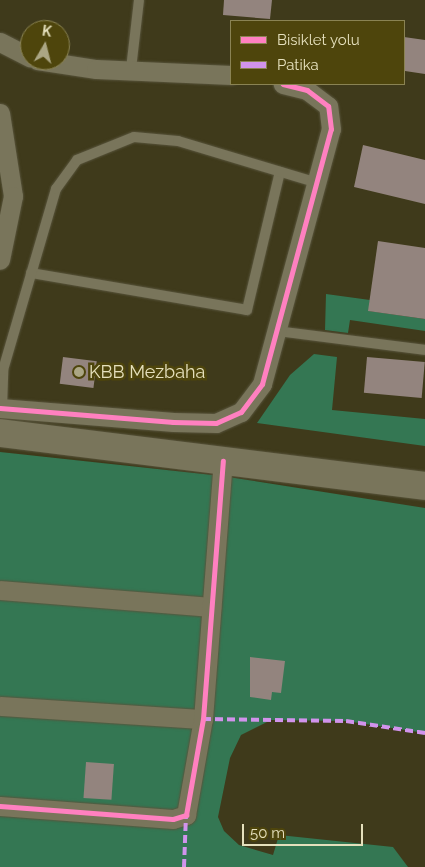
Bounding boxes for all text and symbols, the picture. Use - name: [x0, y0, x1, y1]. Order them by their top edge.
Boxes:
- north arrow: [20, 20, 70, 70]
- legend: [230, 20, 405, 85]
- text: K: [41, 23, 53, 40]
- text: Bisiklet yolu: [277, 31, 360, 49]
- text: Patika: [277, 56, 319, 74]
- place label: KBB Mezbaha: [89, 361, 205, 383]
- marker: KBB Mezbaha: [73, 366, 85, 378]
- scale bar: [245, 814, 366, 846]
- text: 50 m: [250, 824, 285, 842]

